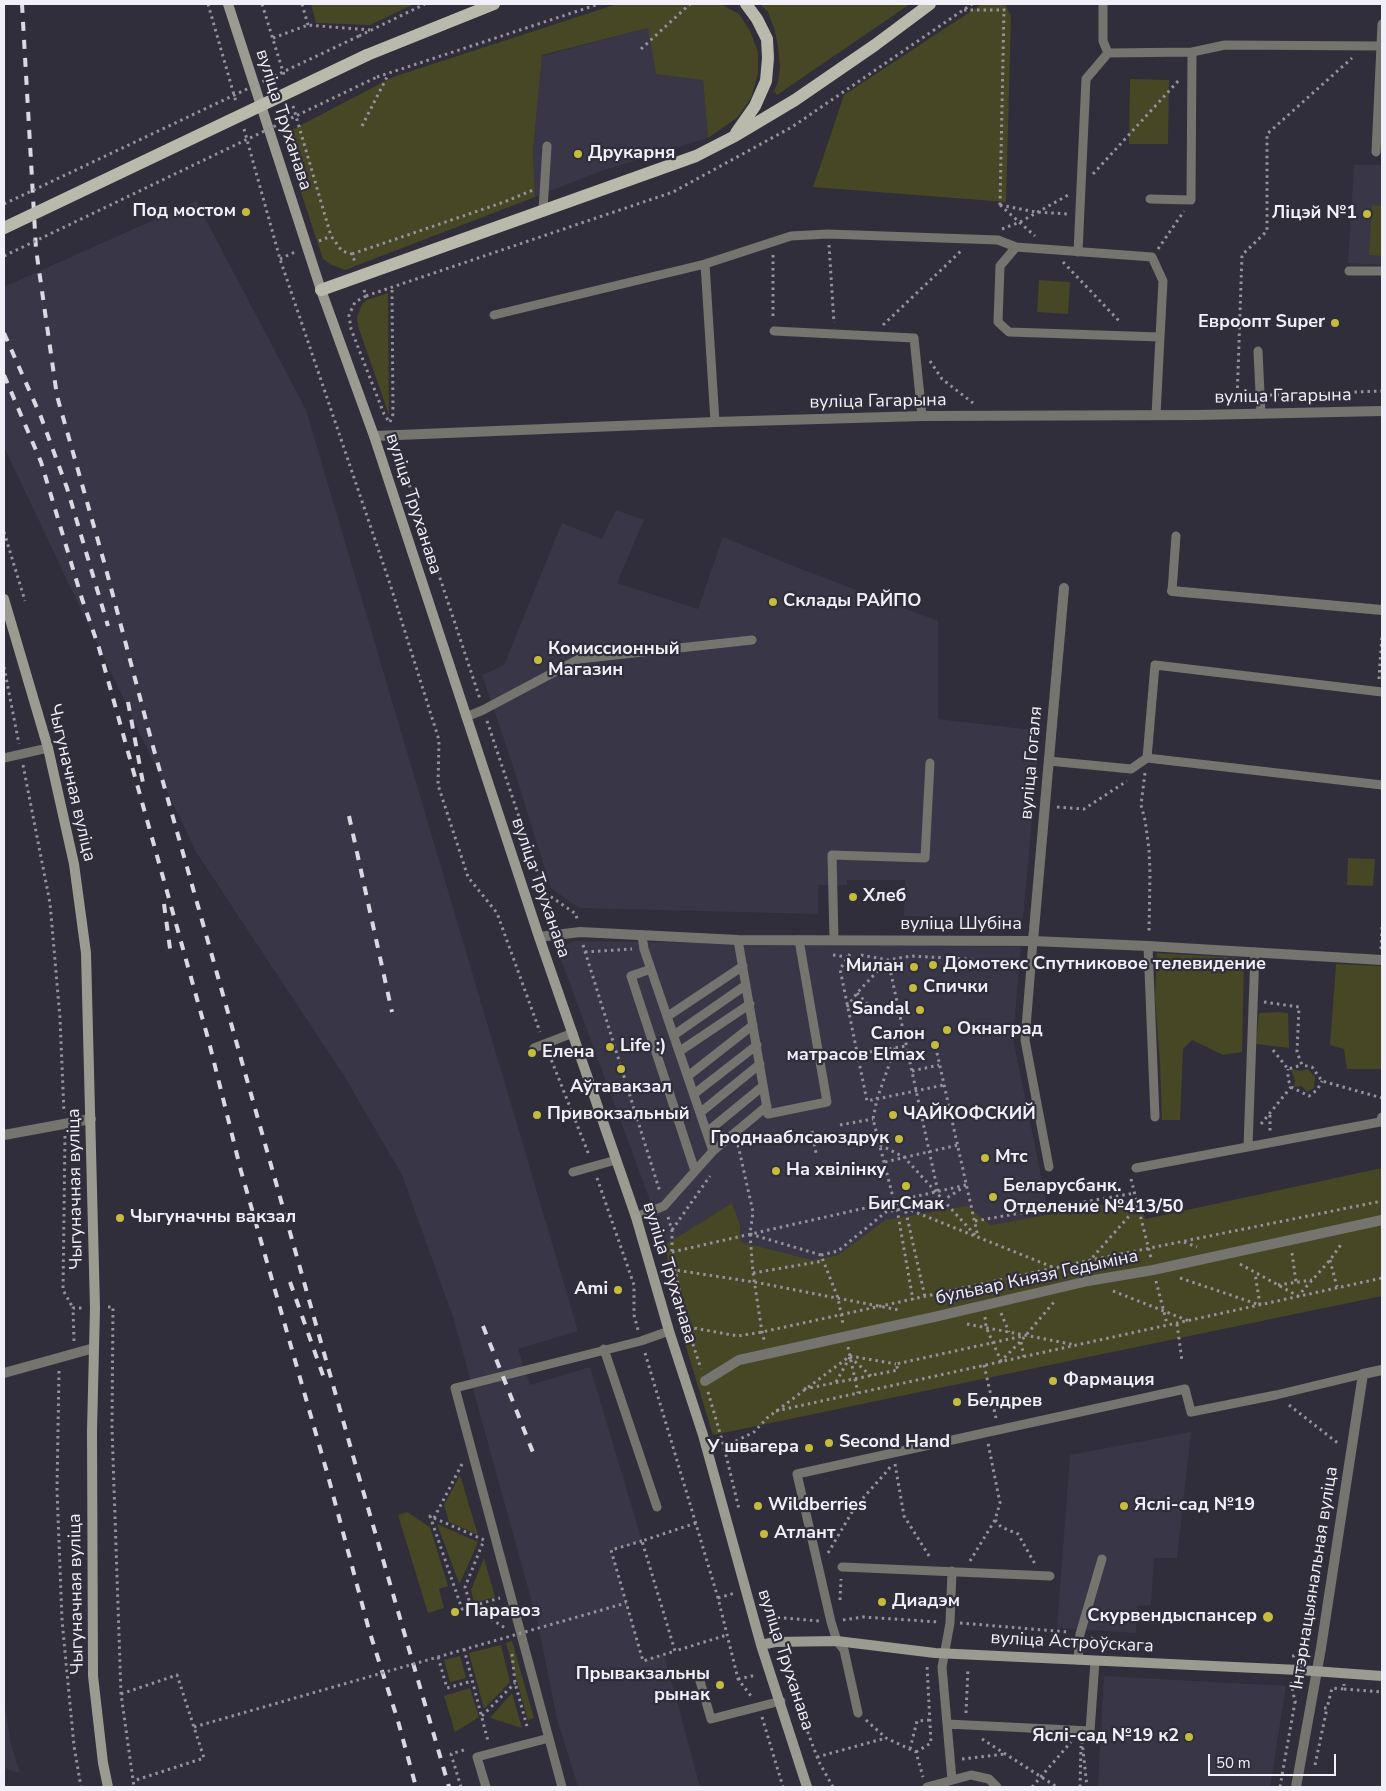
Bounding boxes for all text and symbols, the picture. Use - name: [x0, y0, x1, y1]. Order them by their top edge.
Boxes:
- street label: вуліца Труханава: [250, 47, 316, 193]
- place label: Друкарня: [588, 143, 675, 165]
- marker: Друкарня: [572, 148, 584, 160]
- place label: Под мостом: [133, 201, 236, 223]
- place label: Ліцэй №1: [1272, 203, 1357, 225]
- marker: Под мостом: [240, 206, 252, 218]
- marker: Ліцэй №1: [1361, 208, 1373, 220]
- place label: Евроопт Super: [1198, 312, 1325, 334]
- marker: Евроопт Super: [1329, 317, 1341, 329]
- street label: вуліца Гагарына: [1214, 385, 1352, 409]
- street label: вуліца Гагарына: [809, 390, 947, 414]
- street label: вуліца Труханава: [380, 431, 446, 577]
- place label: Склады РАЙПО: [783, 591, 921, 613]
- marker: Склады РАЙПО: [767, 596, 779, 608]
- place label: Комиссионный Магазин: [548, 639, 680, 682]
- marker: Комиссионный Магазин: [532, 654, 544, 666]
- street label: Чыгуначная вуліца: [42, 702, 100, 864]
- street label: вуліца Гогаля: [1016, 705, 1048, 821]
- street label: вуліца Труханава: [506, 815, 574, 961]
- place label: Хлеб: [863, 886, 906, 908]
- marker: Хлеб: [847, 891, 859, 903]
- street label: вуліца Шубіна: [900, 914, 1022, 936]
- place label: Домотекс Спутниковое телевидение: [943, 954, 1266, 976]
- place label: Милан: [846, 956, 904, 978]
- marker: Домотекс Спутниковое телевидение: [927, 959, 939, 971]
- marker: Милан: [908, 961, 920, 973]
- place label: Спички: [923, 977, 988, 999]
- marker: Спички: [907, 982, 919, 994]
- place label: Sandal: [852, 999, 910, 1021]
- marker: Sandal: [914, 1004, 926, 1016]
- place label: Окнаград: [957, 1019, 1043, 1041]
- place label: Салон матрасов Elmax: [787, 1024, 925, 1066]
- marker: Окнаград: [941, 1024, 953, 1036]
- place label: Life :): [620, 1036, 667, 1058]
- marker: Салон матрасов Elmax: [929, 1039, 941, 1051]
- marker: Life :): [604, 1041, 616, 1053]
- place label: Елена: [542, 1042, 595, 1064]
- marker: Елена: [526, 1047, 538, 1059]
- marker: Аўтавакзал: [615, 1063, 627, 1075]
- place label: Аўтавакзал: [570, 1077, 672, 1099]
- place label: Привокзальный: [547, 1104, 690, 1126]
- place label: ЧАЙКОФСКИЙ: [903, 1104, 1036, 1126]
- street label: Чыгуначная вуліца: [64, 1108, 88, 1270]
- marker: Привокзальный: [531, 1109, 543, 1121]
- marker: ЧАЙКОФСКИЙ: [887, 1109, 899, 1121]
- place label: Гроднааблсаюздрук: [710, 1128, 889, 1150]
- marker: Гроднааблсаюздрук: [893, 1133, 905, 1145]
- place label: Мтс: [995, 1147, 1028, 1169]
- marker: Мтс: [979, 1152, 991, 1164]
- place label: На хвілінку: [786, 1160, 886, 1182]
- marker: На хвілінку: [770, 1165, 782, 1177]
- place label: Беларусбанк. Отделение №413/50: [1003, 1176, 1184, 1218]
- marker: БигСмак: [900, 1180, 912, 1192]
- marker: Беларусбанк. Отделение №413/50: [987, 1191, 999, 1203]
- place label: БигСмак: [868, 1194, 944, 1216]
- street label: вуліца Труханава: [637, 1200, 701, 1346]
- place label: Чыгуначны вакзал: [130, 1207, 296, 1229]
- marker: Чыгуначны вакзал: [114, 1212, 126, 1224]
- street label: бульвар Князя Гедыміна: [934, 1246, 1140, 1310]
- place label: Ami: [574, 1279, 608, 1301]
- marker: Ami: [612, 1284, 624, 1296]
- place label: Фармация: [1063, 1370, 1155, 1392]
- marker: Фармация: [1047, 1375, 1059, 1387]
- place label: Белдрев: [967, 1391, 1042, 1413]
- marker: Белдрев: [951, 1396, 963, 1408]
- place label: Second Hand: [839, 1432, 950, 1454]
- place label: У швагера: [708, 1437, 799, 1459]
- marker: Second Hand: [823, 1437, 835, 1449]
- marker: У швагера: [803, 1442, 815, 1454]
- street label: Інтэрнацыянальная вуліца: [1287, 1465, 1343, 1691]
- place label: Wildberries: [768, 1495, 867, 1517]
- place label: Яслі-сад №19: [1134, 1495, 1255, 1517]
- marker: Wildberries: [752, 1500, 764, 1512]
- marker: Яслі-сад №19: [1118, 1500, 1130, 1512]
- street label: Чыгуначная вуліца: [65, 1513, 89, 1675]
- place label: Атлант: [774, 1523, 836, 1545]
- marker: Атлант: [758, 1528, 770, 1540]
- street label: вуліца Труханава: [752, 1587, 818, 1733]
- place label: Диадэм: [892, 1591, 960, 1613]
- marker: Диадэм: [876, 1596, 888, 1608]
- place label: Паравоз: [465, 1601, 540, 1623]
- marker: Паравоз: [449, 1606, 461, 1618]
- place label: Скурвендыспансер: [1087, 1606, 1257, 1628]
- marker: Скурвендыспансер: [1261, 1610, 1275, 1624]
- street label: вуліца Астроўскага: [990, 1628, 1154, 1658]
- place label: Прывакзальны рынак: [576, 1664, 710, 1706]
- marker: Прывакзальны рынак: [714, 1679, 726, 1691]
- place label: Яслі-сад №19 к2: [1032, 1726, 1179, 1748]
- marker: Яслі-сад №19 к2: [1183, 1731, 1195, 1743]
- scale bar: [1211, 1744, 1338, 1776]
- text: 50 m: [1216, 1753, 1251, 1773]

